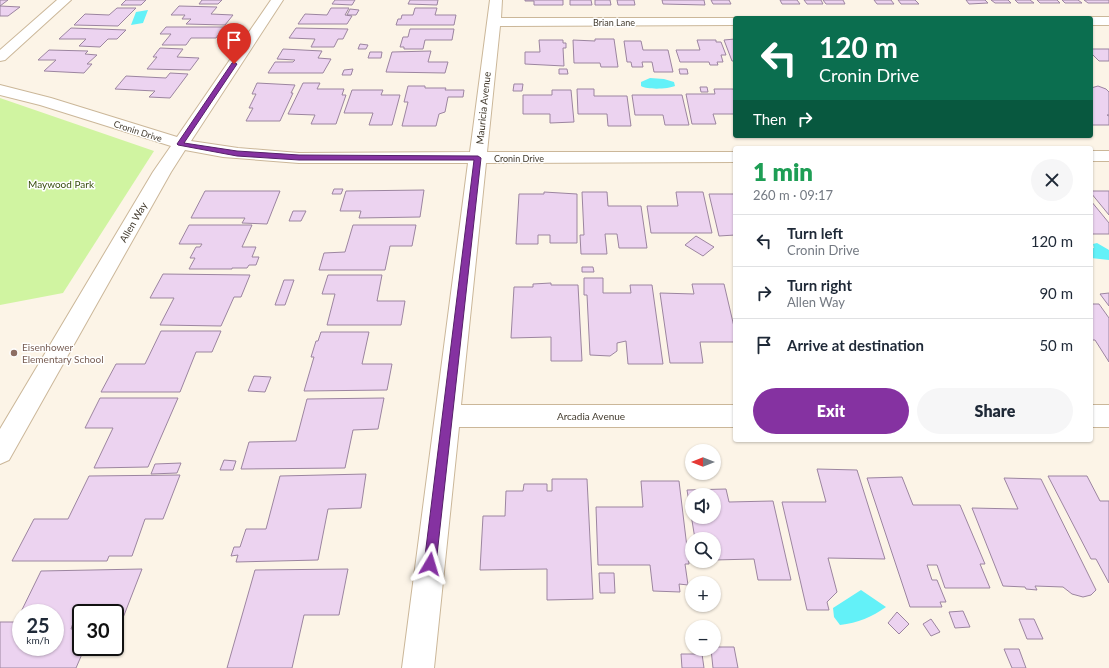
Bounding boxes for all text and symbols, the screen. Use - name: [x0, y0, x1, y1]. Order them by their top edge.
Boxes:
- street label: Brian Lane: [593, 17, 635, 28]
- pin: [217, 23, 251, 64]
- icon: arrive: [223, 29, 245, 51]
- text: 120 m: [819, 30, 898, 64]
- icon: left: [753, 32, 805, 84]
- text: Cronin Drive: [819, 64, 919, 86]
- street label: Mauricia Avenue: [473, 71, 493, 145]
- icon: right: [794, 108, 816, 130]
- text: Then: [753, 110, 786, 128]
- street label: Cronin Drive: [112, 118, 164, 144]
- street label: Cronin Drive: [494, 153, 544, 164]
- text: 1 min: [753, 157, 813, 186]
- button: close: [1031, 159, 1073, 201]
- park label: Maywood Park: [28, 178, 95, 190]
- text: 260 m · 09:17: [753, 187, 833, 203]
- street label: Allen Way: [117, 199, 150, 244]
- text: Turn left: [787, 224, 843, 242]
- icon: left: [753, 230, 775, 252]
- text: 120 m: [1031, 232, 1073, 250]
- text: Cronin Drive: [787, 242, 859, 258]
- text: Turn right: [787, 276, 852, 294]
- icon: right: [753, 282, 775, 304]
- text: 90 m: [1039, 284, 1073, 302]
- text: Allen Way: [787, 294, 845, 310]
- icon: arrive: [753, 334, 775, 356]
- text: Arrive at destination: [787, 336, 924, 354]
- text: 50 m: [1039, 336, 1073, 354]
- place label: Eisenhower Elementary School: [22, 341, 104, 365]
- marker: Eisenhower Elementary School: [9, 348, 19, 358]
- button: Exit: [753, 388, 909, 434]
- button: Share: [917, 388, 1073, 434]
- street label: Arcadia Avenue: [557, 410, 625, 422]
- north arrow: [685, 444, 721, 480]
- map controls: [685, 444, 721, 656]
- button: sound: [685, 488, 721, 524]
- button: search: [685, 532, 721, 568]
- position arrow: [409, 543, 451, 585]
- button: +: [685, 576, 721, 612]
- speed limit sign: 30: [72, 604, 124, 656]
- text: 25: [26, 613, 50, 637]
- button: −: [685, 620, 721, 656]
- text: km/h: [26, 634, 50, 646]

